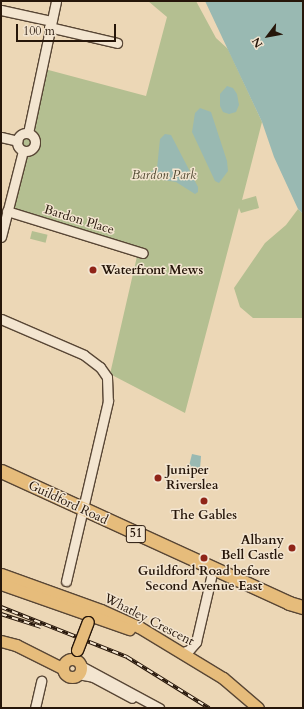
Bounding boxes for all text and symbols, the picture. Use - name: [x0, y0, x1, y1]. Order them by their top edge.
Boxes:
- scale bar: [18, 16, 118, 42]
- north arrow: [248, 16, 288, 56]
- text: 100 m: [23, 23, 55, 39]
- text: N: [249, 35, 266, 51]
- park label: Bardon Park: [132, 167, 196, 183]
- street label: Bardon Place: [42, 202, 116, 238]
- place label: Waterfront Mews: [101, 262, 203, 278]
- marker: Waterfront Mews: [88, 265, 98, 275]
- place label: Juniper Riverslea: [166, 463, 218, 494]
- marker: Juniper Riverslea: [153, 473, 163, 483]
- street label: Guildford Road: [26, 478, 110, 528]
- marker: The Gables: [199, 496, 209, 506]
- place label: The Gables: [171, 507, 237, 523]
- road number: 51: [125, 524, 147, 544]
- place label: Albany Bell Castle: [221, 533, 284, 564]
- marker: Albany Bell Castle: [287, 543, 297, 553]
- marker: Guildford Road before Second Avenue East: [199, 553, 209, 563]
- place label: Guildford Road before Second Avenue East: [138, 564, 270, 595]
- street label: Whatley Crescent: [101, 591, 197, 649]

